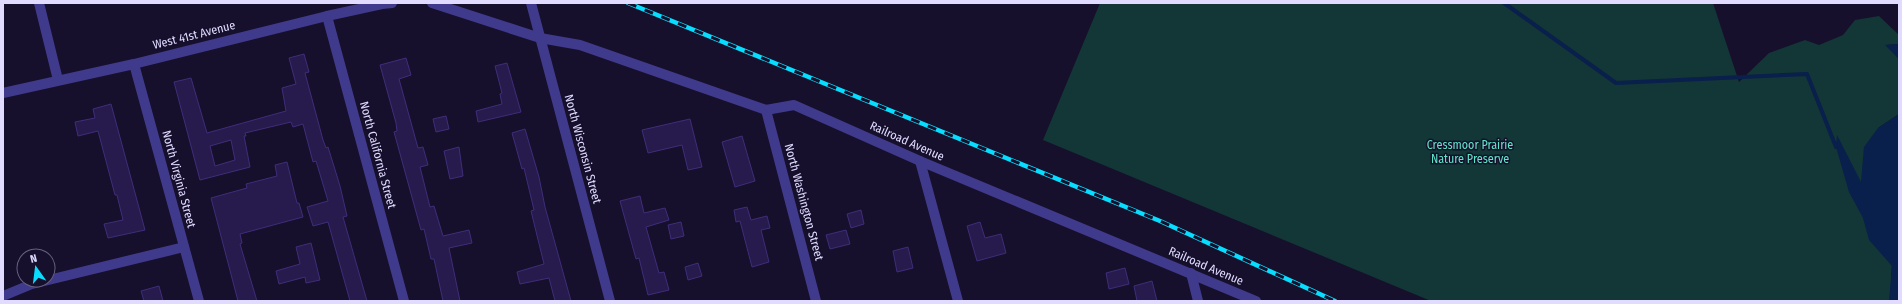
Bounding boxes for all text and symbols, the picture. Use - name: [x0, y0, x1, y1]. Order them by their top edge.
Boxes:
- street label: West 41st Avenue: [151, 18, 237, 52]
- street label: North Wisconsin Street: [562, 93, 604, 205]
- street label: North California Street: [357, 100, 399, 210]
- street label: Railroad Avenue: [868, 118, 946, 164]
- street label: North Virginia Street: [159, 129, 199, 229]
- park label: Cressmoor Prairie Nature Preserve: [1427, 138, 1513, 166]
- street label: North Washington Street: [782, 142, 826, 262]
- street label: Railroad Avenue: [1167, 244, 1245, 288]
- north arrow: [16, 248, 56, 288]
- text: N: [29, 252, 38, 266]

